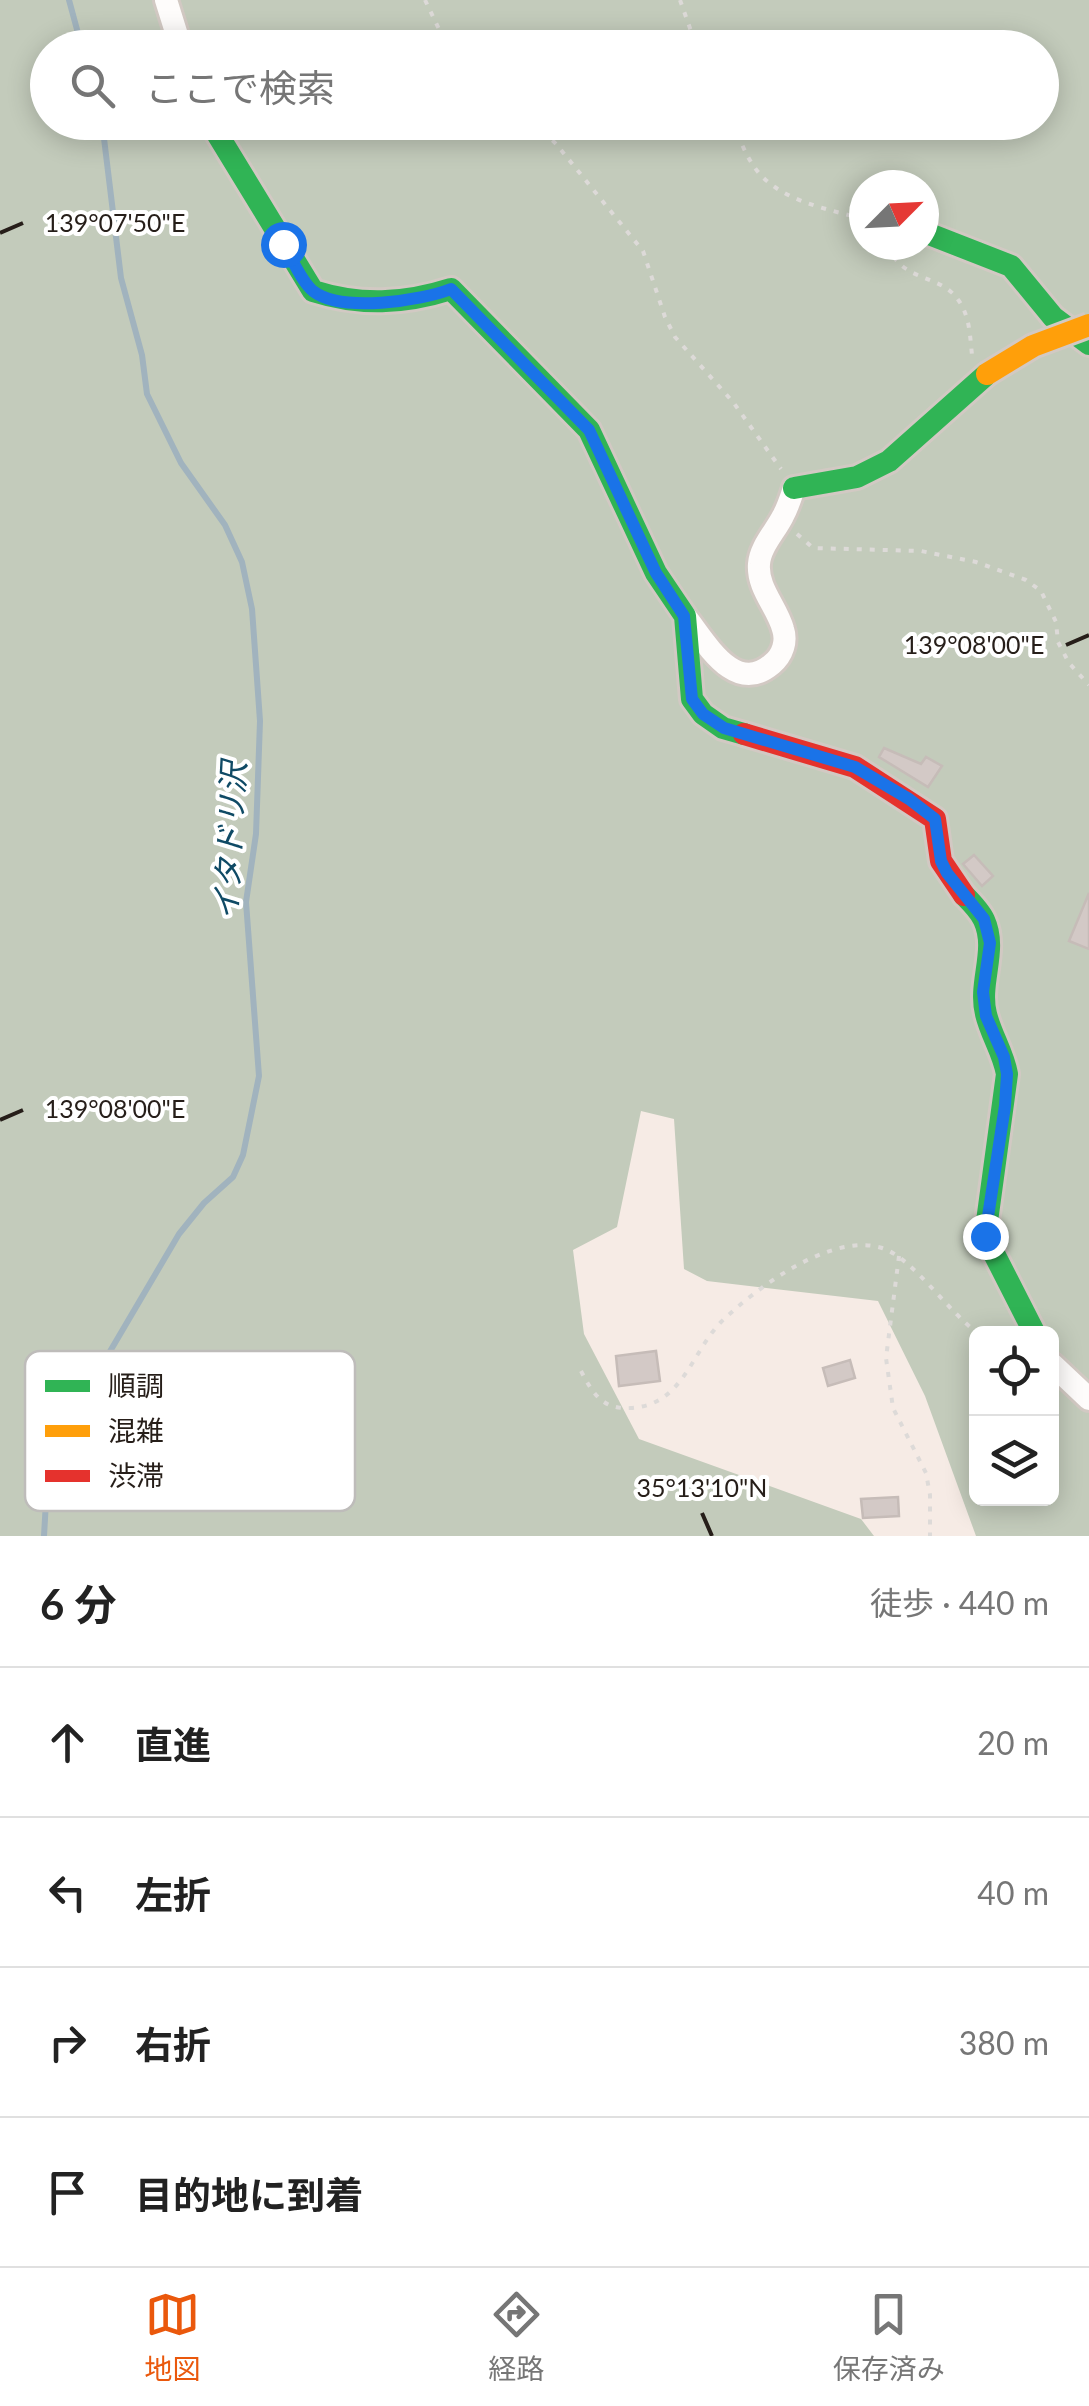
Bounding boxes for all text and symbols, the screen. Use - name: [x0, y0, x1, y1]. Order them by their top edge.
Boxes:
- search box: [30, 30, 1059, 140]
- icon: search: [65, 58, 120, 113]
- text: ここで検索: [145, 64, 335, 110]
- north arrow: [849, 170, 939, 260]
- text: 139°07'50"E: [45, 207, 185, 237]
- route start: [261, 222, 307, 268]
- text: 139°08'00"E: [904, 629, 1044, 659]
- water label: イタドリ沢: [205, 757, 253, 921]
- text: 139°08'00"E: [45, 1093, 185, 1123]
- route end: [963, 1214, 1009, 1260]
- map controls: [969, 1326, 1059, 1506]
- button: locate: [969, 1326, 1059, 1416]
- legend: [25, 1351, 355, 1511]
- text: 順調: [108, 1368, 164, 1402]
- text: 混雑: [108, 1413, 164, 1447]
- button: layers: [969, 1416, 1059, 1506]
- text: 渋滞: [108, 1458, 164, 1492]
- text: 35°13'10"N: [637, 1472, 767, 1502]
- text: 6 分: [40, 1579, 117, 1629]
- text: 徒歩 · 440 m: [870, 1583, 1049, 1622]
- icon: ahead: [40, 1715, 95, 1770]
- text: 直進: [135, 1721, 211, 1767]
- text: 20 m: [977, 1723, 1049, 1762]
- icon: left: [40, 1865, 95, 1920]
- text: 左折: [135, 1871, 211, 1917]
- text: 40 m: [977, 1873, 1049, 1912]
- icon: right: [40, 2015, 95, 2070]
- text: 右折: [135, 2021, 211, 2067]
- text: 380 m: [959, 2023, 1049, 2062]
- icon: arrive: [40, 2165, 95, 2220]
- text: 目的地に到着: [135, 2171, 363, 2217]
- tab: 地図: [144, 2287, 200, 2387]
- tab: 経路: [488, 2287, 545, 2387]
- tab: 保存済み: [833, 2287, 945, 2387]

